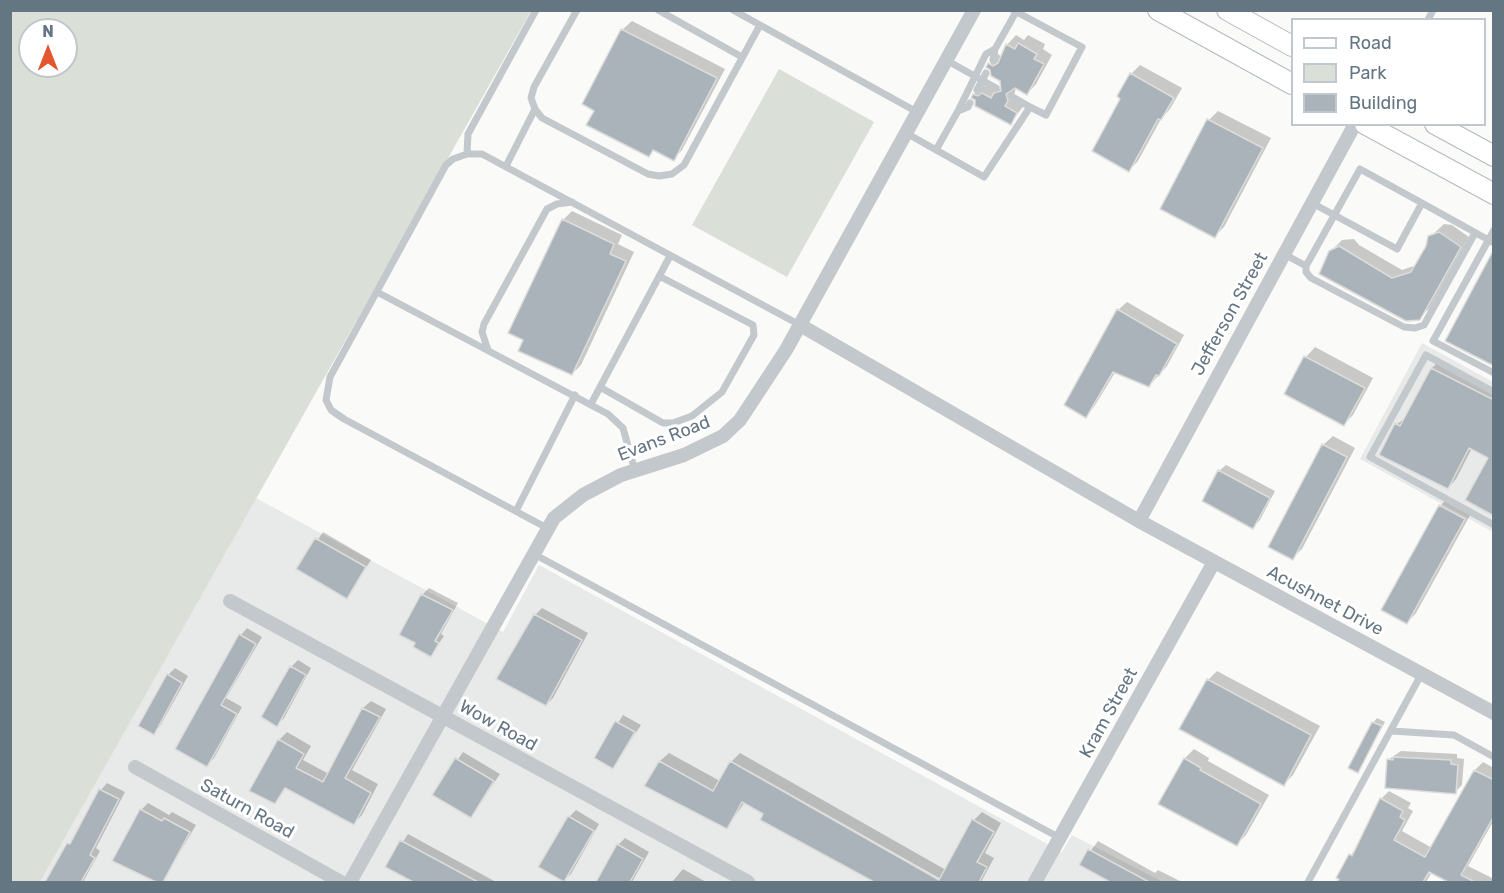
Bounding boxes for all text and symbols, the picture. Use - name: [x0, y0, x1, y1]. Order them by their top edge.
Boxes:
- north arrow: [18, 18, 78, 78]
- legend: [1291, 18, 1486, 126]
- text: N: [42, 22, 54, 41]
- text: Road: [1349, 32, 1392, 54]
- text: Park: [1349, 62, 1386, 84]
- text: Building: [1349, 92, 1417, 114]
- street label: Jefferson Street: [1187, 249, 1273, 379]
- street label: Evans Road: [615, 411, 713, 467]
- street label: Acushnet Drive: [1263, 561, 1387, 641]
- street label: Kram Street: [1075, 664, 1143, 762]
- street label: Wow Road: [455, 696, 541, 756]
- street label: Saturn Road: [196, 774, 298, 844]

